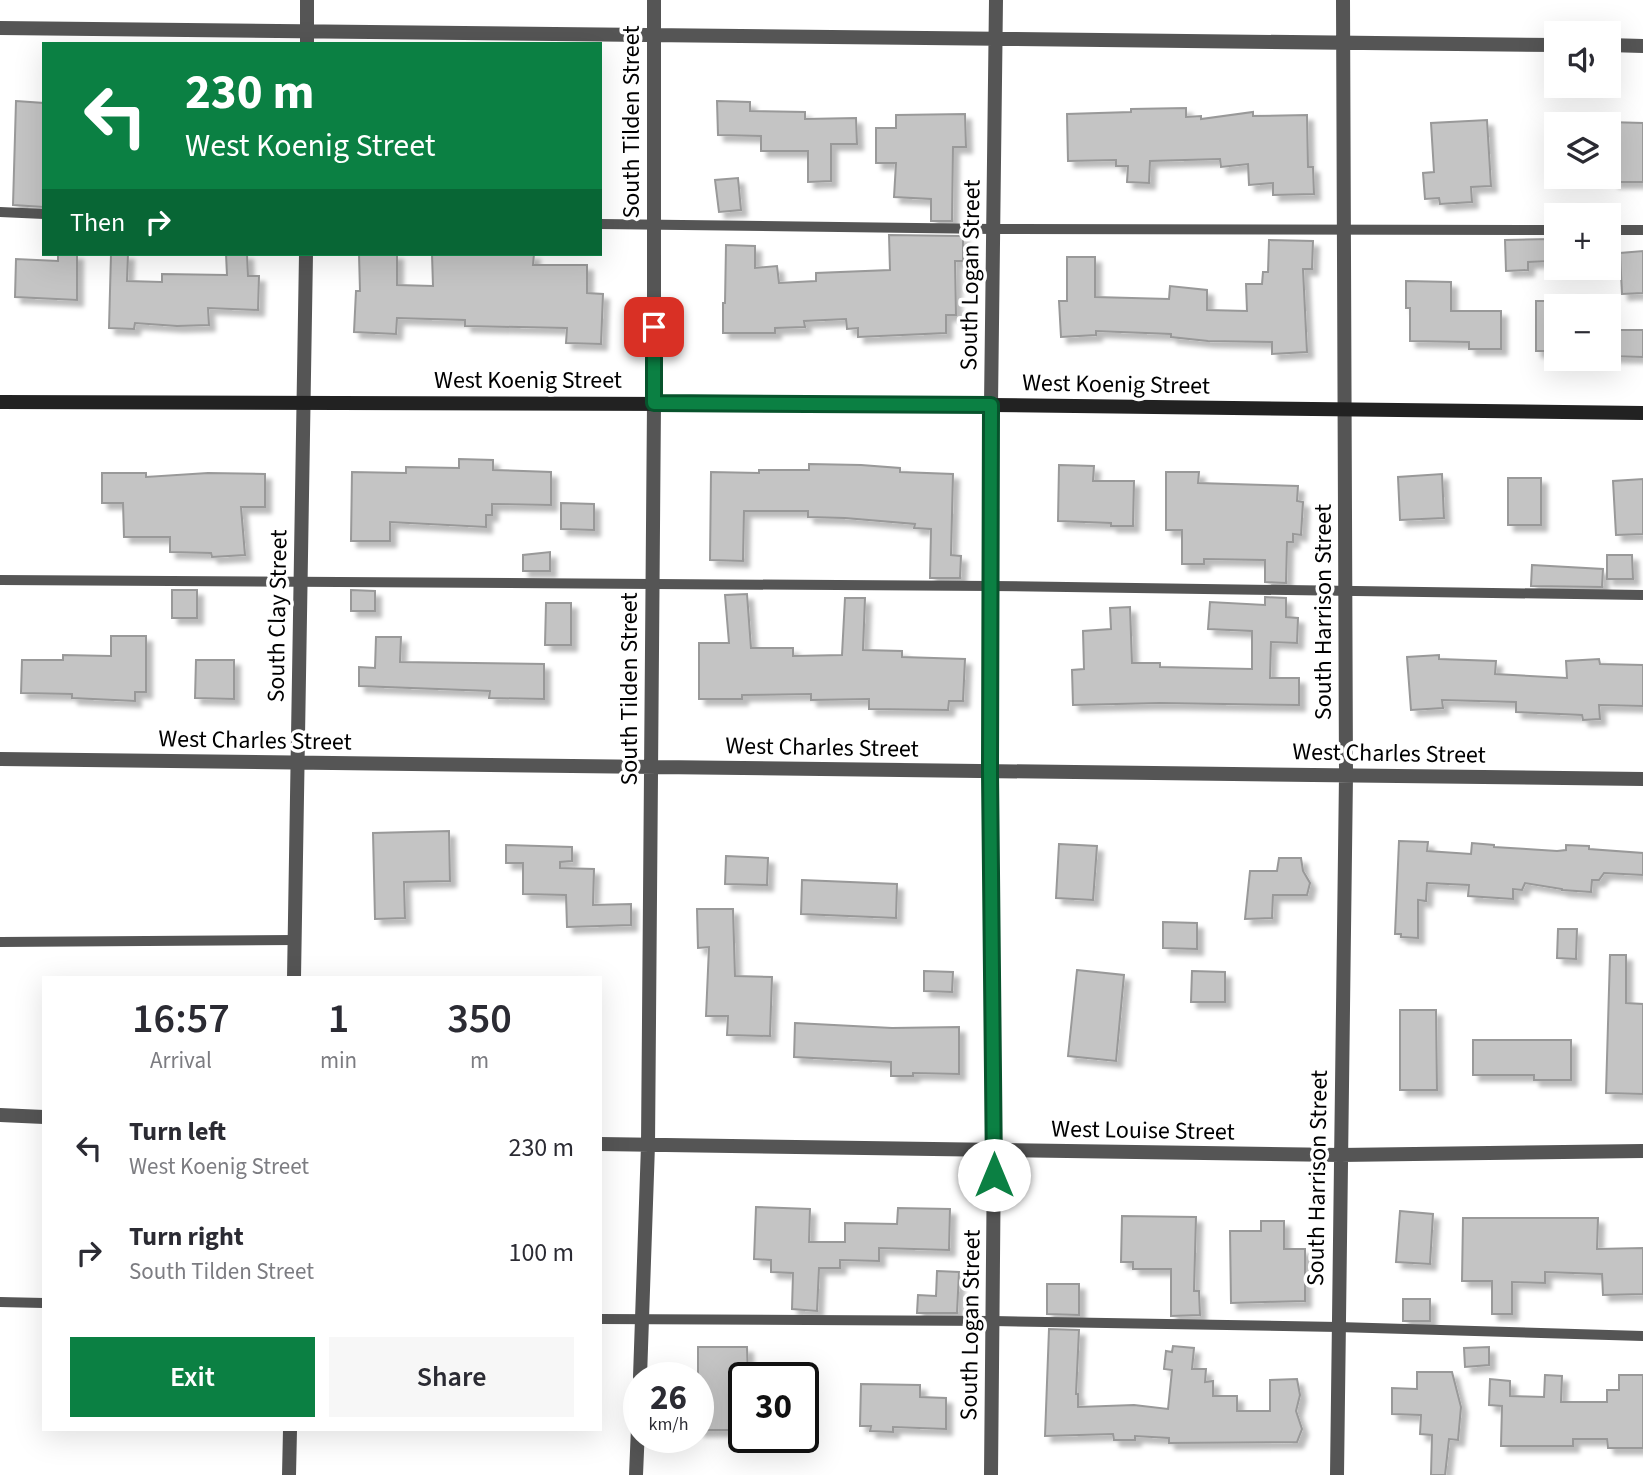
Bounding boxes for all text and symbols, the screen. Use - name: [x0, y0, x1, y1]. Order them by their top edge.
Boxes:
- map controls: [1544, 21, 1621, 371]
- button: sound: [1544, 21, 1621, 98]
- street label: South Tilden Street: [614, 25, 649, 219]
- text: 230 m: [185, 58, 314, 128]
- icon: left: [70, 70, 161, 161]
- button: layers: [1544, 112, 1621, 189]
- text: West Koenig Street: [185, 123, 436, 169]
- street label: South Logan Street: [951, 179, 990, 371]
- icon: right: [139, 203, 177, 241]
- button: +: [1544, 203, 1621, 280]
- text: Then: [70, 204, 125, 241]
- button: −: [1544, 294, 1621, 371]
- pin: [624, 297, 684, 357]
- icon: arrive: [635, 308, 673, 346]
- street label: West Koenig Street: [434, 363, 622, 398]
- street label: West Koenig Street: [1022, 365, 1210, 404]
- street label: South Harrison Street: [1306, 504, 1341, 720]
- street label: South Clay Street: [258, 529, 297, 703]
- street label: South Tilden Street: [612, 592, 647, 786]
- street label: West Charles Street: [158, 721, 352, 760]
- street label: West Charles Street: [725, 728, 919, 767]
- street label: West Charles Street: [1292, 734, 1486, 773]
- text: 16:57: [132, 989, 230, 1049]
- text: 1: [328, 989, 349, 1049]
- text: 350: [447, 989, 512, 1049]
- text: Arrival: [150, 1044, 212, 1077]
- text: min: [320, 1044, 357, 1077]
- text: m: [470, 1044, 489, 1077]
- street label: South Harrison Street: [1298, 1070, 1337, 1286]
- street label: West Louise Street: [1051, 1111, 1235, 1150]
- text: Turn left: [129, 1113, 226, 1150]
- icon: left: [70, 1129, 108, 1167]
- text: 230 m: [508, 1129, 574, 1166]
- position arrow: [957, 1138, 1031, 1212]
- text: West Koenig Street: [129, 1150, 309, 1183]
- text: Turn right: [129, 1218, 244, 1255]
- street label: South Logan Street: [951, 1229, 990, 1421]
- icon: right: [70, 1234, 108, 1272]
- text: 100 m: [508, 1234, 574, 1271]
- text: South Tilden Street: [129, 1255, 314, 1288]
- button: Exit: [70, 1337, 315, 1417]
- button: Share: [329, 1337, 574, 1417]
- speed limit sign: 30: [728, 1362, 819, 1453]
- text: 26: [650, 1373, 687, 1423]
- text: km/h: [649, 1412, 688, 1437]

